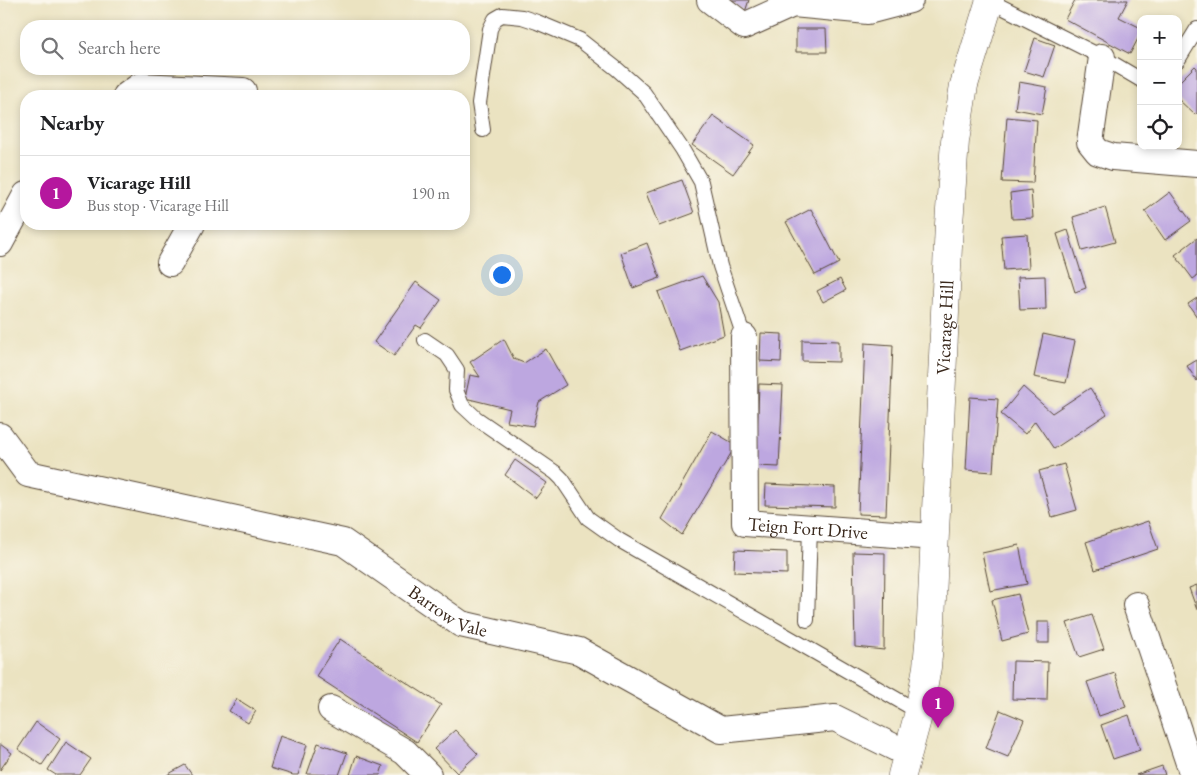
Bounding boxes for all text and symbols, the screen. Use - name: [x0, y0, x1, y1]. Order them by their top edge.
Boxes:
- map controls: [1137, 15, 1182, 150]
- button: +: [1137, 15, 1182, 60]
- search box: [20, 20, 470, 75]
- icon: search: [38, 34, 66, 62]
- text: Search here: [78, 35, 160, 60]
- button: −: [1137, 60, 1182, 105]
- button: locate: [1137, 105, 1182, 150]
- text: Nearby: [40, 109, 104, 136]
- text: Vicarage Hill: [87, 170, 191, 195]
- text: 1: [52, 183, 60, 204]
- text: 190 m: [411, 183, 450, 204]
- text: Bus stop · Vicarage Hill: [87, 195, 229, 216]
- your location: [489, 262, 515, 288]
- street label: Vicarage Hill: [930, 279, 959, 375]
- street label: Teign Fort Drive: [747, 511, 869, 545]
- street label: Barrow Vale: [403, 579, 490, 643]
- pin: 1: [922, 687, 954, 728]

